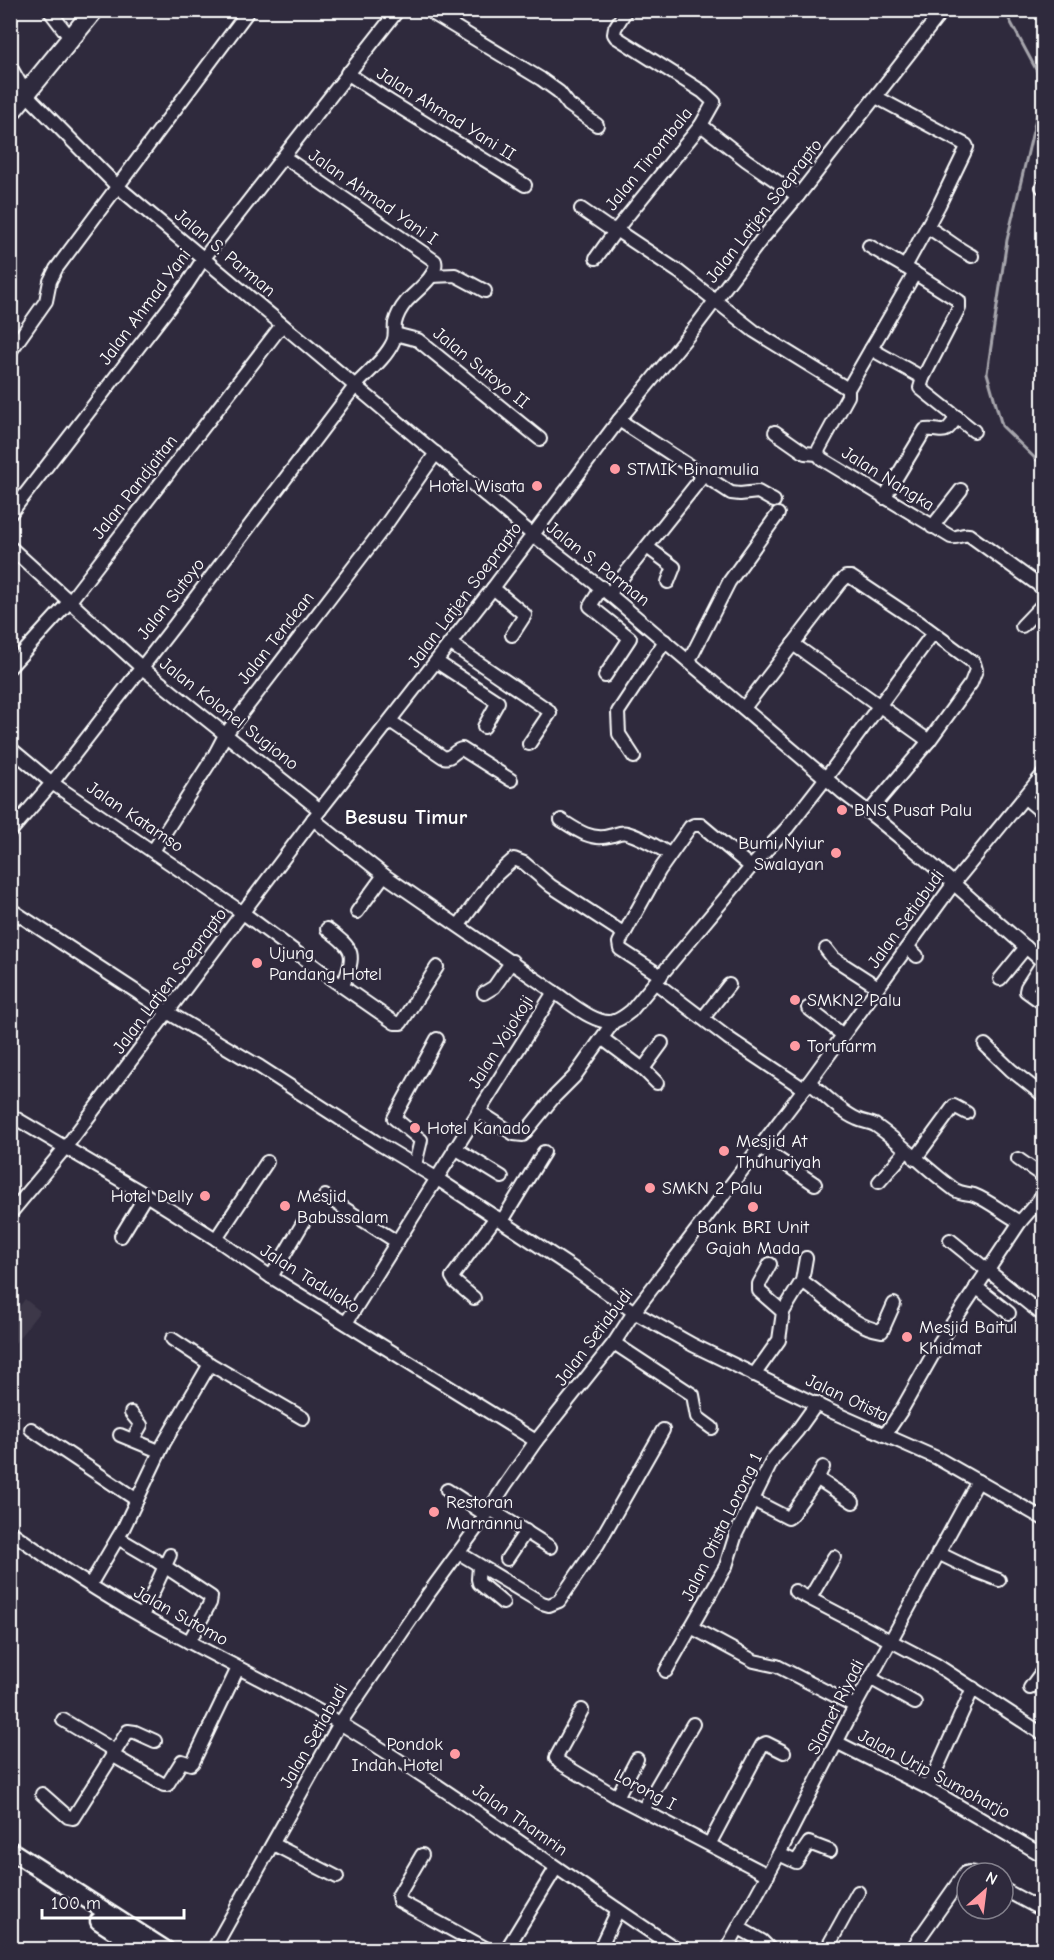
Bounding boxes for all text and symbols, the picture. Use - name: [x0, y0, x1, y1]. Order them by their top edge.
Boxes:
- street label: Jalan Ahmad Yani II: [373, 63, 519, 165]
- street label: Jalan Tinombala: [601, 103, 697, 215]
- street label: Jalan Latjen Soeprapto: [701, 135, 827, 287]
- street label: Jalan Ahmad Yani I: [304, 145, 442, 249]
- street label: Jalan S. Parman: [170, 205, 280, 301]
- street label: Jalan Ahmad Yani: [95, 245, 195, 369]
- street label: Jalan Sutoyo II: [429, 323, 533, 413]
- street label: Jalan Pandjaitan: [88, 431, 182, 543]
- street label: Jalan Nangka: [838, 442, 938, 516]
- place label: STMIK Binamulia: [627, 459, 759, 480]
- marker: STMIK Binamulia: [608, 462, 622, 476]
- place label: Hotel Wisata: [429, 476, 525, 497]
- marker: Hotel Wisata: [530, 479, 544, 493]
- street label: Jalan S. Parman: [542, 517, 654, 611]
- street label: Jalan Latjen Soeprapto: [403, 518, 527, 672]
- street label: Jalan Sutoyo: [133, 554, 209, 644]
- street label: Jalan Tendean: [233, 588, 319, 688]
- street label: Jalan Kolonel Sugiono: [155, 653, 303, 775]
- street label: Jalan Katamso: [83, 777, 187, 857]
- place label: BNS Pusat Palu: [854, 800, 972, 821]
- marker: BNS Pusat Palu: [835, 803, 849, 817]
- district label: Besusu Timur: [345, 805, 468, 829]
- place label: Bumi Nyiur Swalayan: [738, 833, 825, 875]
- marker: Bumi Nyiur Swalayan: [829, 846, 843, 860]
- street label: Jalan Setiabudi: [863, 866, 949, 972]
- street label: Jalan Latjen Soeprapto: [108, 904, 232, 1058]
- place label: Ujung Pandang Hotel: [269, 943, 382, 985]
- marker: Ujung Pandang Hotel: [250, 956, 264, 970]
- place label: SMKN2 Palu: [807, 990, 901, 1011]
- street label: Jalan Yojokoji: [464, 992, 538, 1092]
- marker: SMKN2 Palu: [788, 993, 802, 1007]
- place label: Torufarm: [807, 1036, 877, 1057]
- marker: Torufarm: [788, 1039, 802, 1053]
- place label: Hotel Kanado: [427, 1118, 531, 1139]
- marker: Hotel Kanado: [408, 1121, 422, 1135]
- place label: Mesjid At Thuhuriyah: [736, 1131, 821, 1173]
- marker: Mesjid At Thuhuriyah: [717, 1144, 731, 1158]
- place label: SMKN 2 Palu: [662, 1178, 762, 1199]
- marker: SMKN 2 Palu: [643, 1181, 657, 1195]
- place label: Hotel Delly: [111, 1186, 194, 1207]
- place label: Mesjid Babussalam: [297, 1186, 389, 1228]
- marker: Hotel Delly: [198, 1189, 212, 1203]
- marker: Mesjid Babussalam: [278, 1199, 292, 1213]
- marker: Bank BRI Unit Gajah Mada: [746, 1200, 760, 1214]
- place label: Bank BRI Unit Gajah Mada: [697, 1217, 810, 1259]
- street label: Jalan Tadulako: [256, 1240, 364, 1318]
- street label: Jalan Setiabudi: [551, 1284, 637, 1390]
- place label: Mesjid Baitul Khidmat: [919, 1317, 1017, 1359]
- marker: Mesjid Baitul Khidmat: [900, 1330, 914, 1344]
- street label: Jalan Otista: [802, 1370, 892, 1426]
- street label: Jalan Otista Lorong 1: [677, 1450, 767, 1604]
- place label: Restoran Marrannu: [446, 1492, 523, 1534]
- marker: Restoran Marrannu: [427, 1505, 441, 1519]
- street label: Jalan Sutomo: [130, 1582, 232, 1650]
- street label: Slamet Riyadi: [803, 1656, 869, 1758]
- street label: Jalan Setiabudi: [276, 1680, 352, 1792]
- street label: Jalan Urip Sumoharjo: [854, 1725, 1014, 1823]
- place label: Pondok Indah Hotel: [352, 1734, 443, 1776]
- marker: Pondok Indah Hotel: [448, 1747, 462, 1761]
- street label: Lorong I: [610, 1765, 680, 1815]
- street label: Jalan Thamrin: [468, 1780, 572, 1860]
- north arrow: [955, 1861, 1015, 1921]
- text: N: [983, 1868, 1000, 1889]
- scale bar: [42, 1882, 184, 1920]
- text: 100 m: [51, 1893, 101, 1914]

